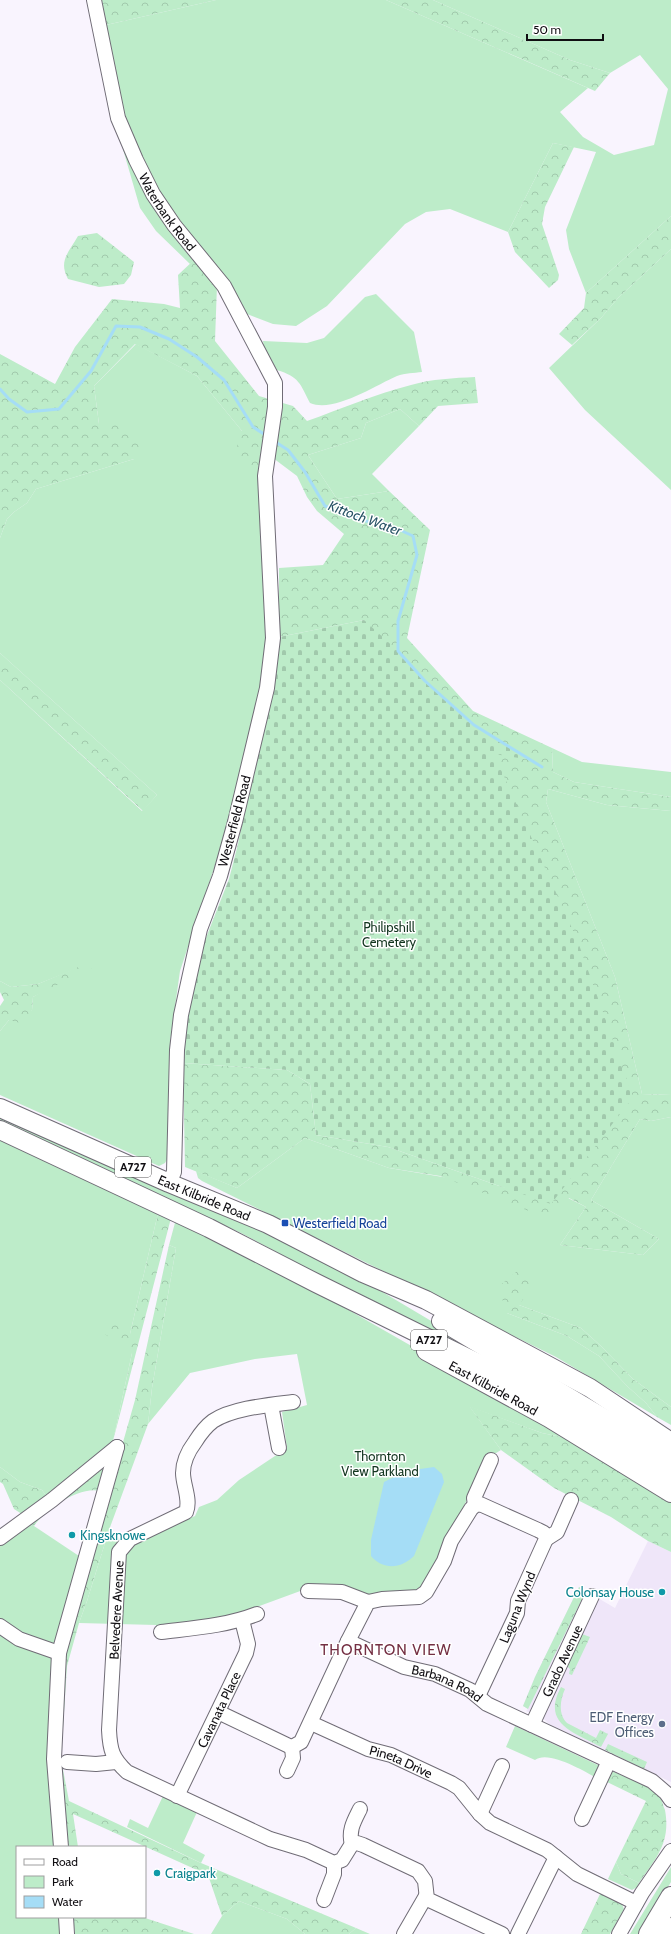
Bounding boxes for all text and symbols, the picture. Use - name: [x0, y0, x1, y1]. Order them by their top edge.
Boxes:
- scale bar: [527, 16, 603, 42]
- text: 50 m: [533, 22, 561, 37]
- street label: Waterbank Road: [136, 170, 200, 254]
- water label: Kittoch Water: [326, 496, 405, 540]
- street label: Westerfield Road: [214, 774, 254, 868]
- park label: Philipshill Cemetery: [362, 919, 417, 950]
- road number: A727: [115, 1157, 151, 1177]
- street label: East Kilbride Road: [155, 1171, 253, 1224]
- place label: Westerfield Road: [293, 1215, 387, 1231]
- marker: Westerfield Road: [280, 1218, 290, 1228]
- road number: A727: [411, 1330, 447, 1350]
- street label: East Kilbride Road: [446, 1357, 541, 1418]
- park label: Thornton View Parkland: [341, 1448, 419, 1479]
- place label: Kingsknowe: [80, 1527, 146, 1543]
- marker: Kingsknowe: [67, 1530, 77, 1540]
- street label: Belvedere Avenue: [105, 1560, 127, 1660]
- street label: Laguna Wynd: [495, 1569, 539, 1645]
- place label: Colonsay House: [566, 1584, 654, 1600]
- marker: Colonsay House: [657, 1587, 667, 1597]
- street label: Grado Avenue: [538, 1622, 586, 1699]
- district label: THORNTON VIEW: [320, 1641, 452, 1659]
- street label: Barbana Road: [410, 1661, 486, 1705]
- street label: Cavanata Place: [194, 1668, 244, 1750]
- place label: EDF Energy Offices: [590, 1709, 655, 1740]
- marker: EDF Energy Offices: [657, 1719, 667, 1729]
- street label: Pineta Drive: [368, 1742, 435, 1781]
- legend: [16, 1846, 146, 1918]
- text: Road: [52, 1854, 78, 1869]
- place label: Craigpark: [165, 1865, 216, 1881]
- marker: Craigpark: [152, 1868, 162, 1878]
- text: Park: [52, 1874, 74, 1889]
- text: Water: [52, 1894, 83, 1909]

